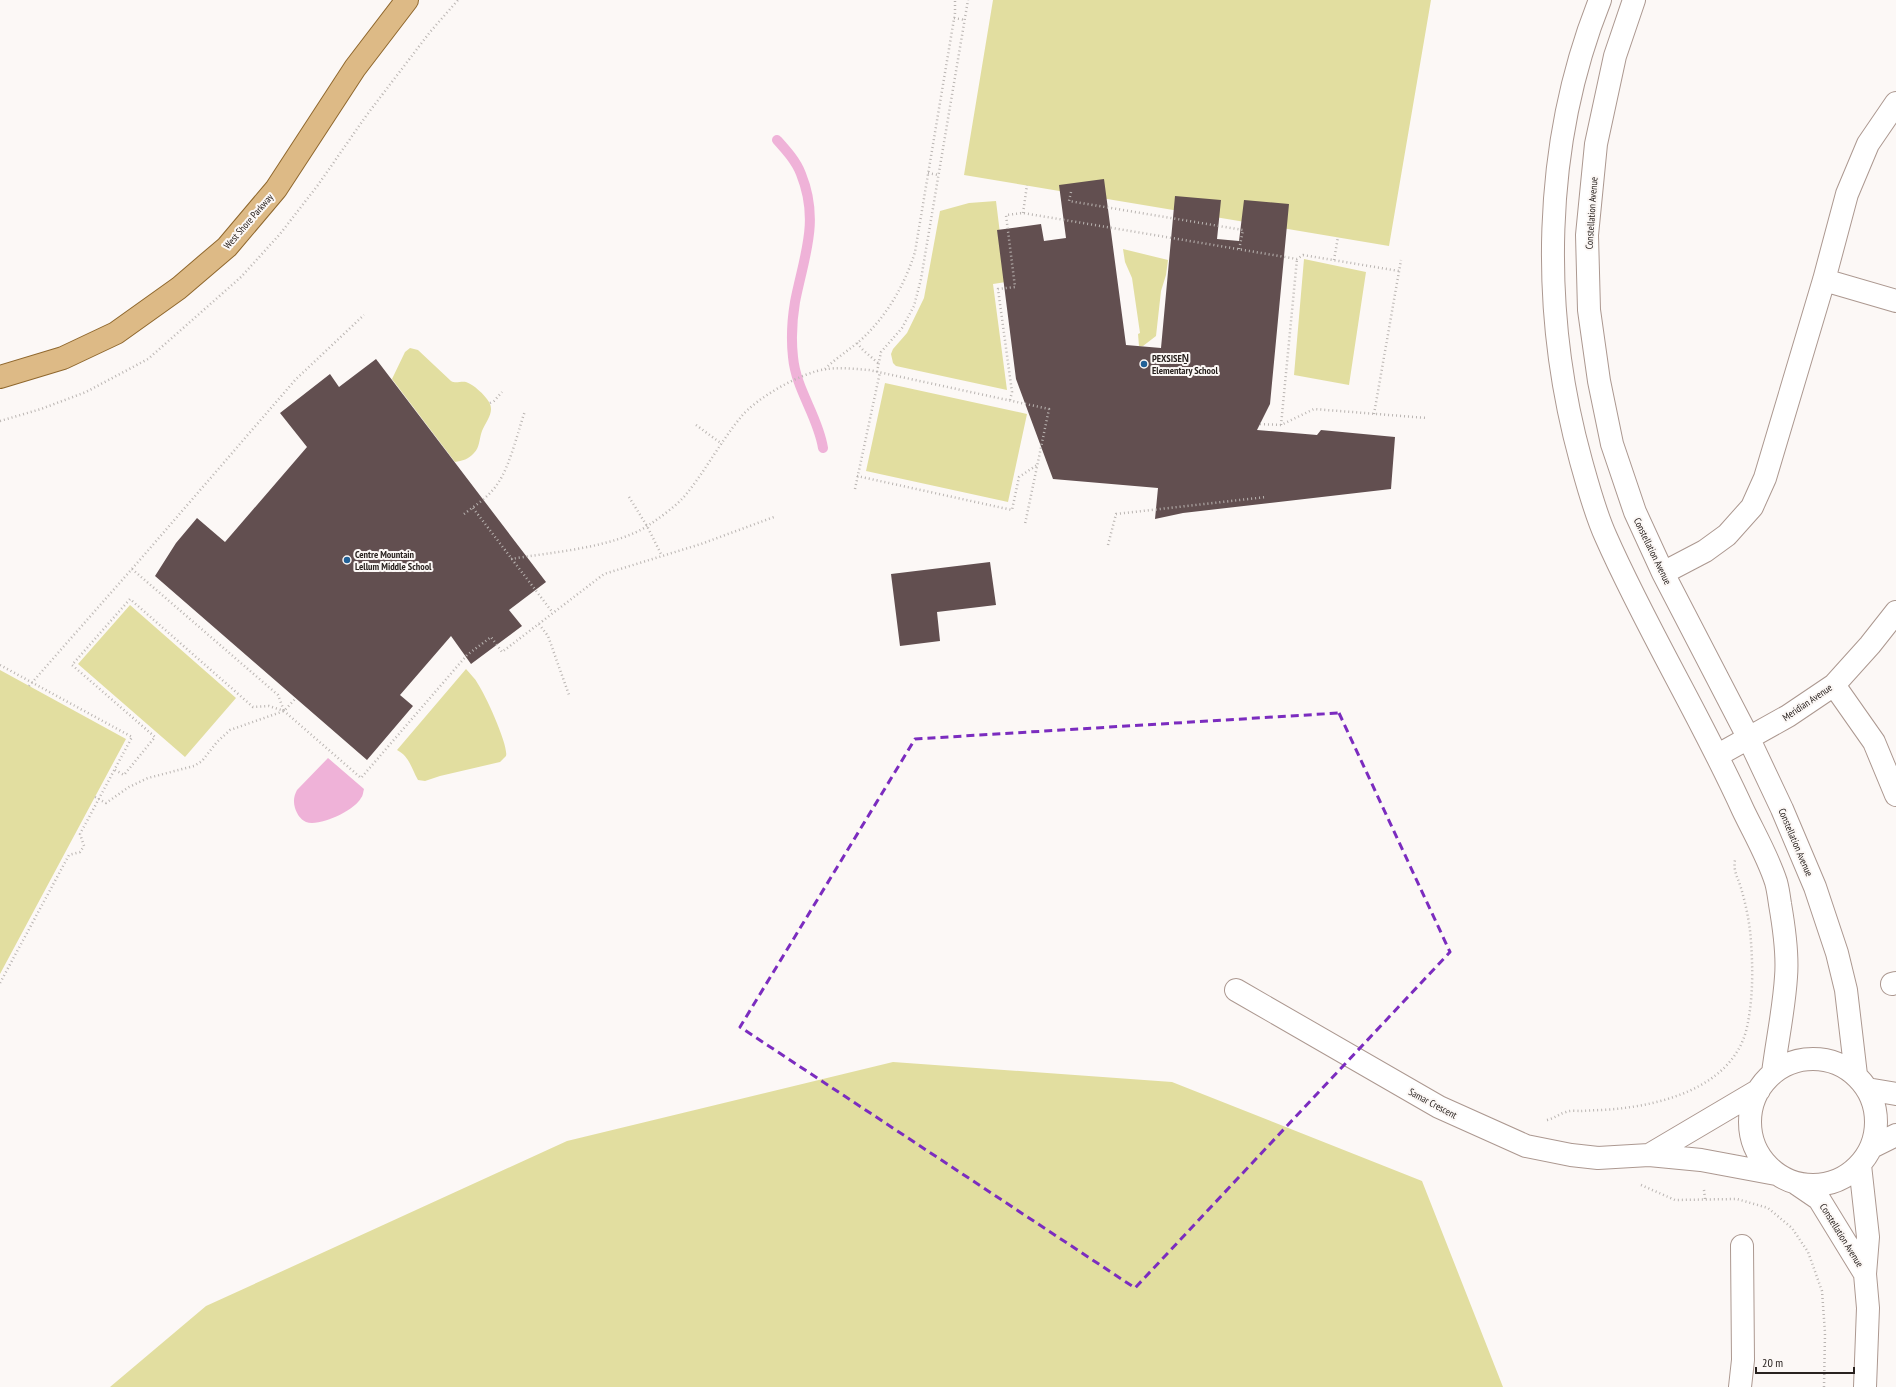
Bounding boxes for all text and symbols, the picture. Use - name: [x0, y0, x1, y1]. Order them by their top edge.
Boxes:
- street label: Constellation Avenue: [1582, 176, 1601, 250]
- street label: West Shore Parkway: [221, 191, 276, 252]
- place label: PEXSISEṈ Elementary School: [1152, 352, 1218, 377]
- marker: PEXSISEṈ Elementary School: [1139, 359, 1149, 369]
- street label: Constellation Avenue: [1631, 516, 1674, 587]
- place label: Centre Mountain Lellum Middle School: [355, 548, 432, 573]
- marker: Centre Mountain Lellum Middle School: [342, 555, 352, 565]
- street label: Meridian Avenue: [1780, 681, 1835, 724]
- street label: Constellation Avenue: [1775, 806, 1816, 878]
- street label: Samar Crescent: [1406, 1085, 1459, 1122]
- street label: Constellation Avenue: [1817, 1201, 1866, 1270]
- scale bar: [1756, 1349, 1854, 1375]
- text: 20 m: [1762, 1355, 1783, 1370]

